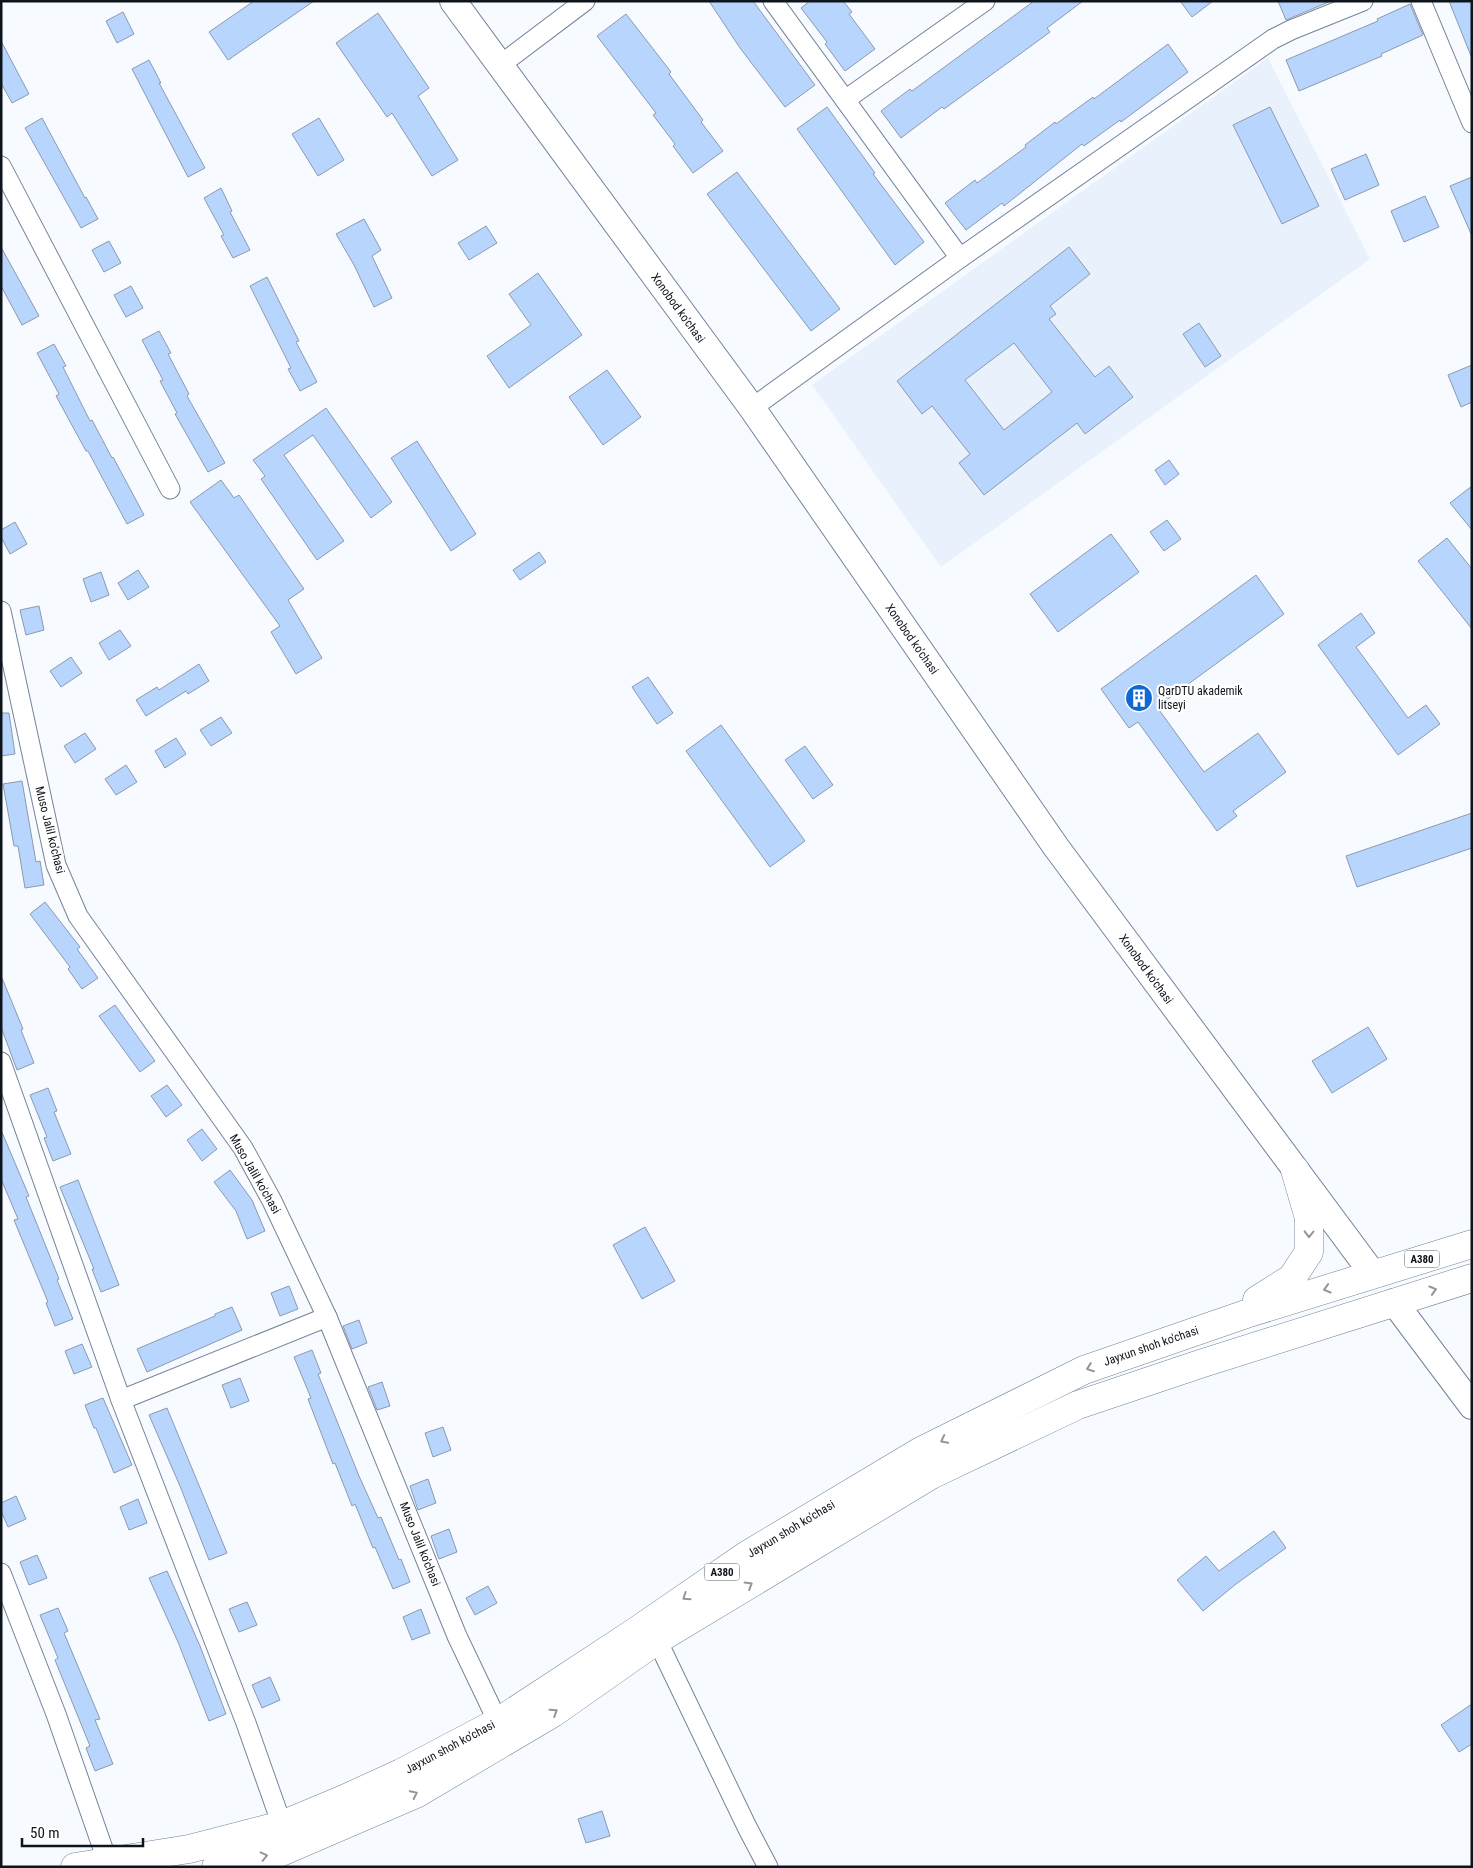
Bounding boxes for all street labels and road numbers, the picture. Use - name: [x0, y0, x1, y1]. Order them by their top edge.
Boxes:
- street label: Xonobod ko'chasi: [648, 270, 708, 346]
- street label: Xonobod ko'chasi: [883, 601, 941, 677]
- street label: Muso Jalil ko'chasi: [32, 785, 68, 875]
- street label: Xonobod ko'chasi: [1116, 931, 1176, 1007]
- street label: Muso Jalil ko'chasi: [227, 1132, 283, 1216]
- road number: A380: [1404, 1250, 1440, 1268]
- street label: Jayxun shoh ko'chasi: [1102, 1323, 1200, 1369]
- street label: Jayxun shoh ko'chasi: [745, 1497, 837, 1561]
- street label: Muso Jalil ko'chasi: [397, 1500, 443, 1588]
- road number: A380: [704, 1564, 740, 1580]
- street label: Jayxun shoh ko'chasi: [403, 1717, 497, 1777]

